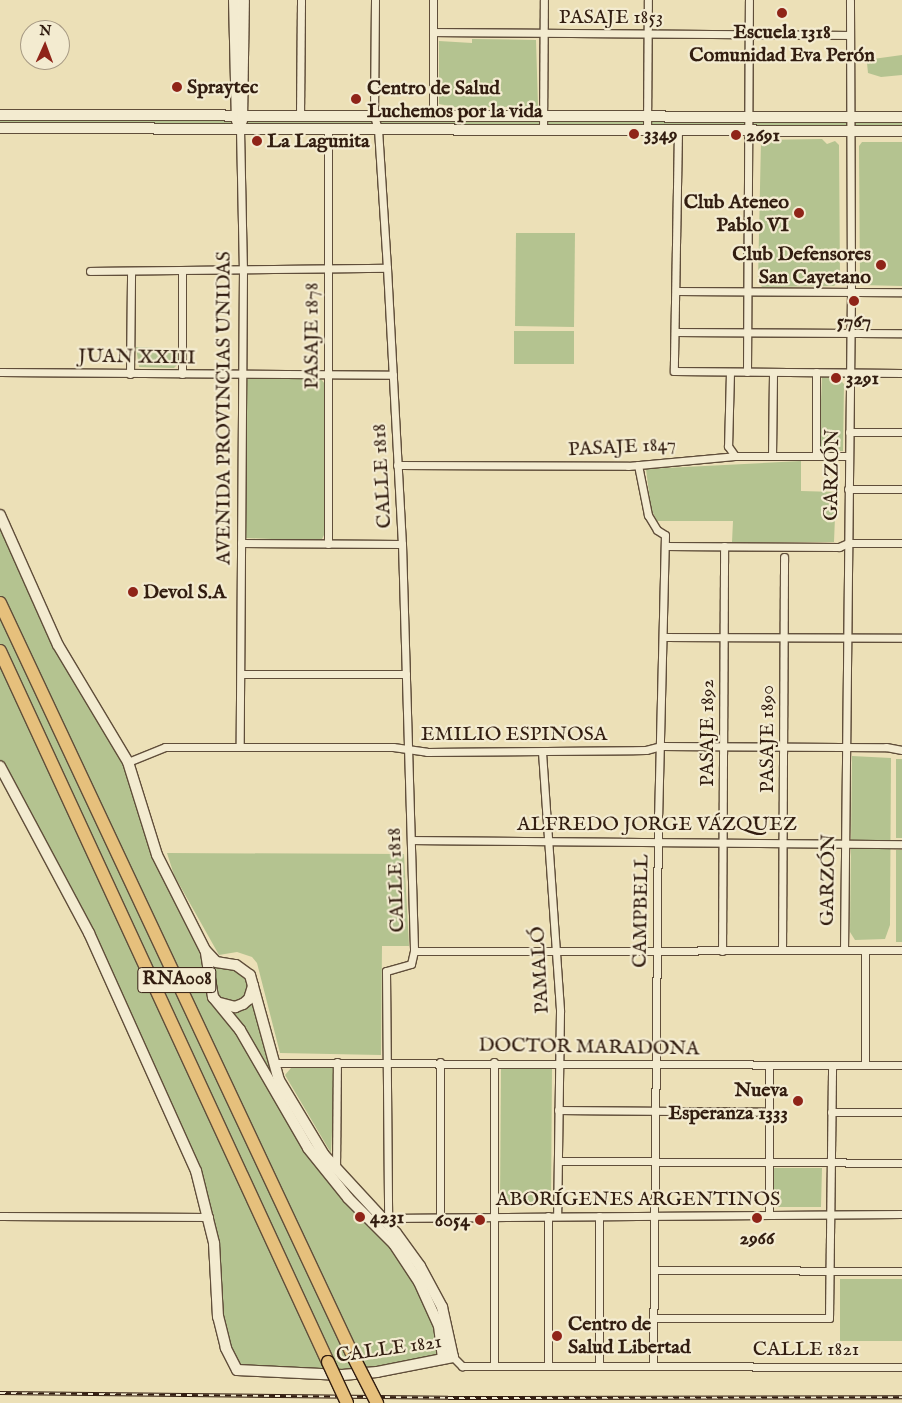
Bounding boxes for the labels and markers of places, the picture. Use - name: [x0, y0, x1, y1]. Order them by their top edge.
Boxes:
- marker: Escuela 1318 Comunidad Eva Perón: [776, 7, 788, 19]
- place label: Escuela 1318 Comunidad Eva Perón: [689, 21, 875, 68]
- place label: Spraytec: [187, 75, 258, 99]
- place label: Centro de Salud Luchemos por la vida: [367, 76, 543, 123]
- marker: Spraytec: [171, 81, 183, 93]
- marker: Centro de Salud Luchemos por la vida: [349, 92, 363, 106]
- place label: 3349: [644, 122, 677, 146]
- place label: 2691: [746, 123, 780, 147]
- marker: 3349: [628, 128, 640, 140]
- place label: La Lagunita: [267, 129, 370, 153]
- marker: 2691: [730, 129, 742, 141]
- marker: La Lagunita: [251, 135, 263, 147]
- place label: Club Ateneo Pablo VI: [684, 190, 789, 237]
- marker: Club Ateneo Pablo VI: [793, 207, 805, 219]
- place label: Club Defensores San Cayetano: [732, 242, 871, 289]
- marker: Club Defensores San Cayetano: [875, 259, 887, 271]
- marker: 5767: [848, 295, 860, 307]
- place label: 5767: [837, 309, 871, 333]
- place label: 3291: [846, 366, 879, 390]
- marker: 3291: [830, 372, 842, 384]
- place label: Devol S.A: [143, 580, 226, 604]
- marker: Devol S.A: [127, 586, 139, 598]
- place label: Nueva Esperanza 1333: [668, 1078, 788, 1125]
- marker: Nueva Esperanza 1333: [792, 1095, 804, 1107]
- place label: 4231: [370, 1205, 404, 1229]
- place label: 6054: [435, 1208, 470, 1232]
- marker: 4231: [354, 1211, 366, 1223]
- marker: 2966: [751, 1212, 763, 1224]
- marker: 6054: [474, 1214, 486, 1226]
- place label: 2966: [740, 1226, 774, 1250]
- place label: Centro de Salud Libertad: [568, 1312, 691, 1359]
- marker: Centro de Salud Libertad: [550, 1329, 564, 1343]

